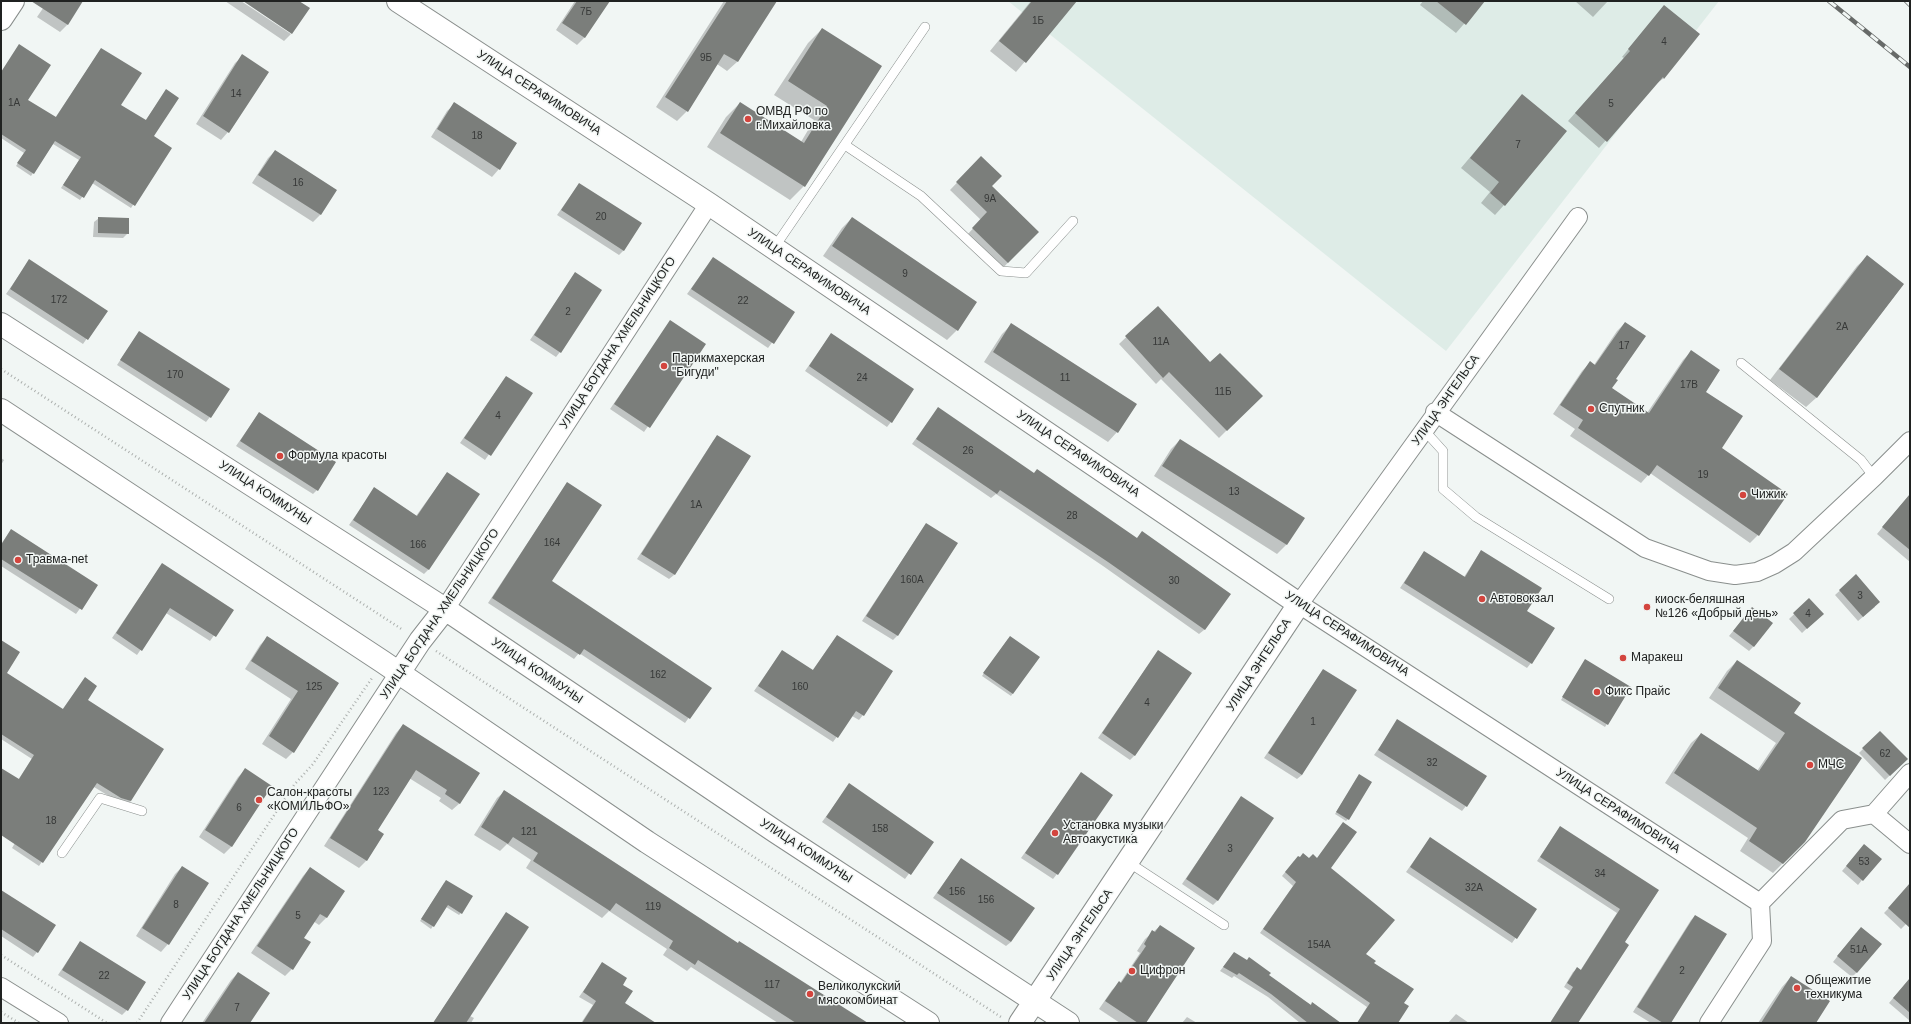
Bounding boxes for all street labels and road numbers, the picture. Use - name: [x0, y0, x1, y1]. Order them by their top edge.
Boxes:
- street label: УЛИЦА СЕРАФИМОВИЧА: [474, 47, 604, 139]
- street label: УЛИЦА СЕРАФИМОВИЧА: [745, 225, 873, 319]
- street label: УЛИЦА БОГДАНА ХМЕЛЬНИЦКОГО: [557, 254, 679, 432]
- street label: УЛИЦА ЭНГЕЛЬСА: [1409, 352, 1483, 448]
- street label: УЛИЦА СЕРАФИМОВИЧА: [1014, 407, 1142, 501]
- street label: УЛИЦА КОММУНЫ: [216, 458, 314, 528]
- street label: УЛИЦА БОГДАНА ХМЕЛЬНИЦКОГО: [378, 526, 502, 702]
- street label: УЛИЦА СЕРАФИМОВИЧА: [1282, 588, 1412, 680]
- street label: УЛИЦА ЭНГЕЛЬСА: [1224, 616, 1294, 714]
- street label: УЛИЦА КОММУНЫ: [489, 635, 585, 707]
- street label: УЛИЦА СЕРАФИМОВИЧА: [1553, 765, 1683, 857]
- street label: УЛИЦА КОММУНЫ: [757, 816, 855, 886]
- street label: УЛИЦА БОГДАНА ХМЕЛЬНИЦКОГО: [180, 825, 302, 1003]
- street label: УЛИЦА ЭНГЕЛЬСА: [1044, 886, 1116, 984]

